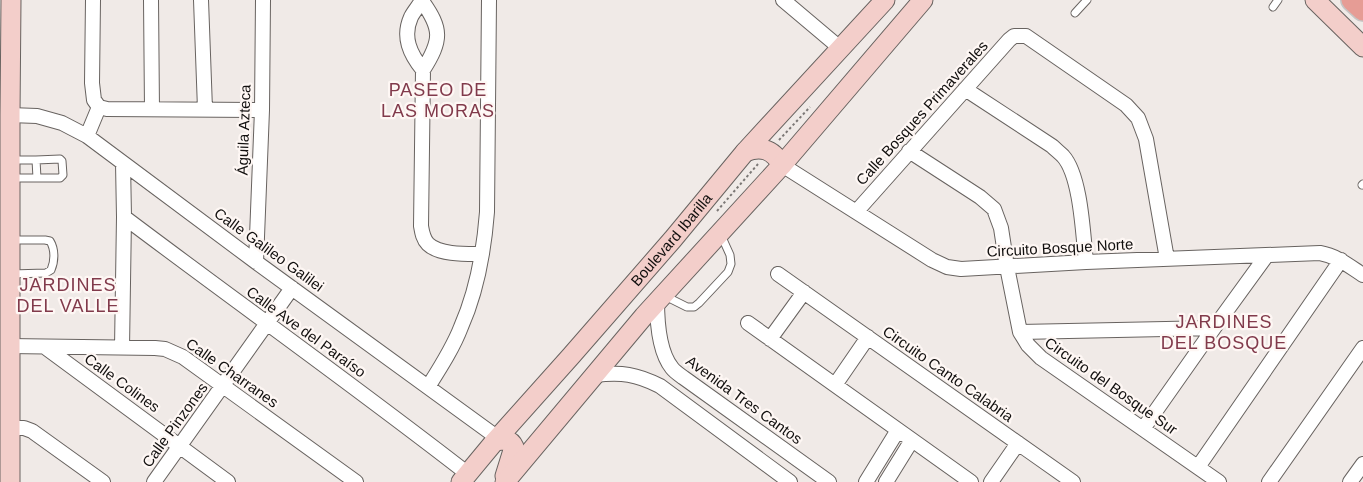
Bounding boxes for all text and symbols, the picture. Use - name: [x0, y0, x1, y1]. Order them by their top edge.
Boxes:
- street label: Calle Bosques Primaverales: [852, 37, 991, 188]
- district label: PASEO DE LAS MORAS: [381, 80, 495, 121]
- street label: Águila Azteca: [233, 84, 254, 176]
- street label: Boulevard Ibarilla: [627, 189, 716, 289]
- street label: Calle Galileo Galilei: [211, 204, 327, 295]
- street label: Circuito Bosque Norte: [986, 235, 1134, 260]
- district label: JARDINES DEL VALLE: [16, 275, 120, 316]
- street label: Calle Ave del Paraíso: [243, 283, 369, 381]
- district label: JARDINES DEL BOSQUE: [1161, 312, 1287, 353]
- street label: Circuito Canto Calabria: [880, 322, 1017, 425]
- street label: Circuito del Bosque Sur: [1042, 333, 1181, 438]
- street label: Calle Charranes: [183, 335, 282, 411]
- street label: Calle Colines: [82, 350, 163, 415]
- street label: Avenida Tres Cantos: [683, 352, 806, 447]
- street label: Calle Pinzones: [138, 379, 211, 470]

